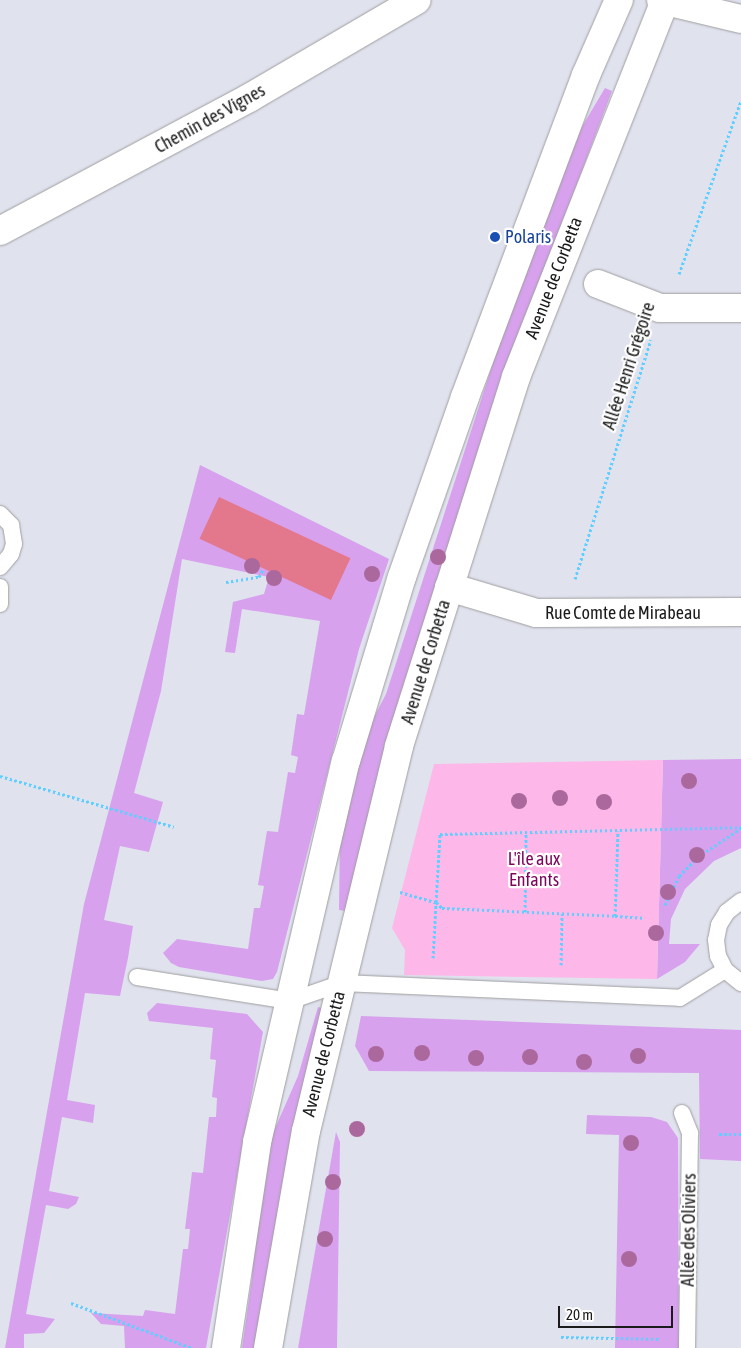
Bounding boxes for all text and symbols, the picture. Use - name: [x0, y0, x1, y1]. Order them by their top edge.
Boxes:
- street label: Chemin des Vignes: [151, 80, 269, 158]
- street label: Avenue de Corbetta: [521, 214, 587, 342]
- place label: Polaris: [505, 226, 551, 248]
- marker: Polaris: [489, 231, 501, 243]
- street label: Allée Henri Grégoire: [598, 300, 660, 432]
- street label: Avenue de Corbetta: [397, 597, 455, 727]
- street label: Rue Comte de Mirabeau: [545, 602, 701, 624]
- park label: L'île aux Enfants: [508, 849, 560, 892]
- street label: Avenue de Corbetta: [298, 989, 350, 1119]
- street label: Allée des Oliviers: [677, 1173, 701, 1287]
- scale bar: [561, 1296, 676, 1328]
- text: 20 m: [566, 1306, 593, 1323]

